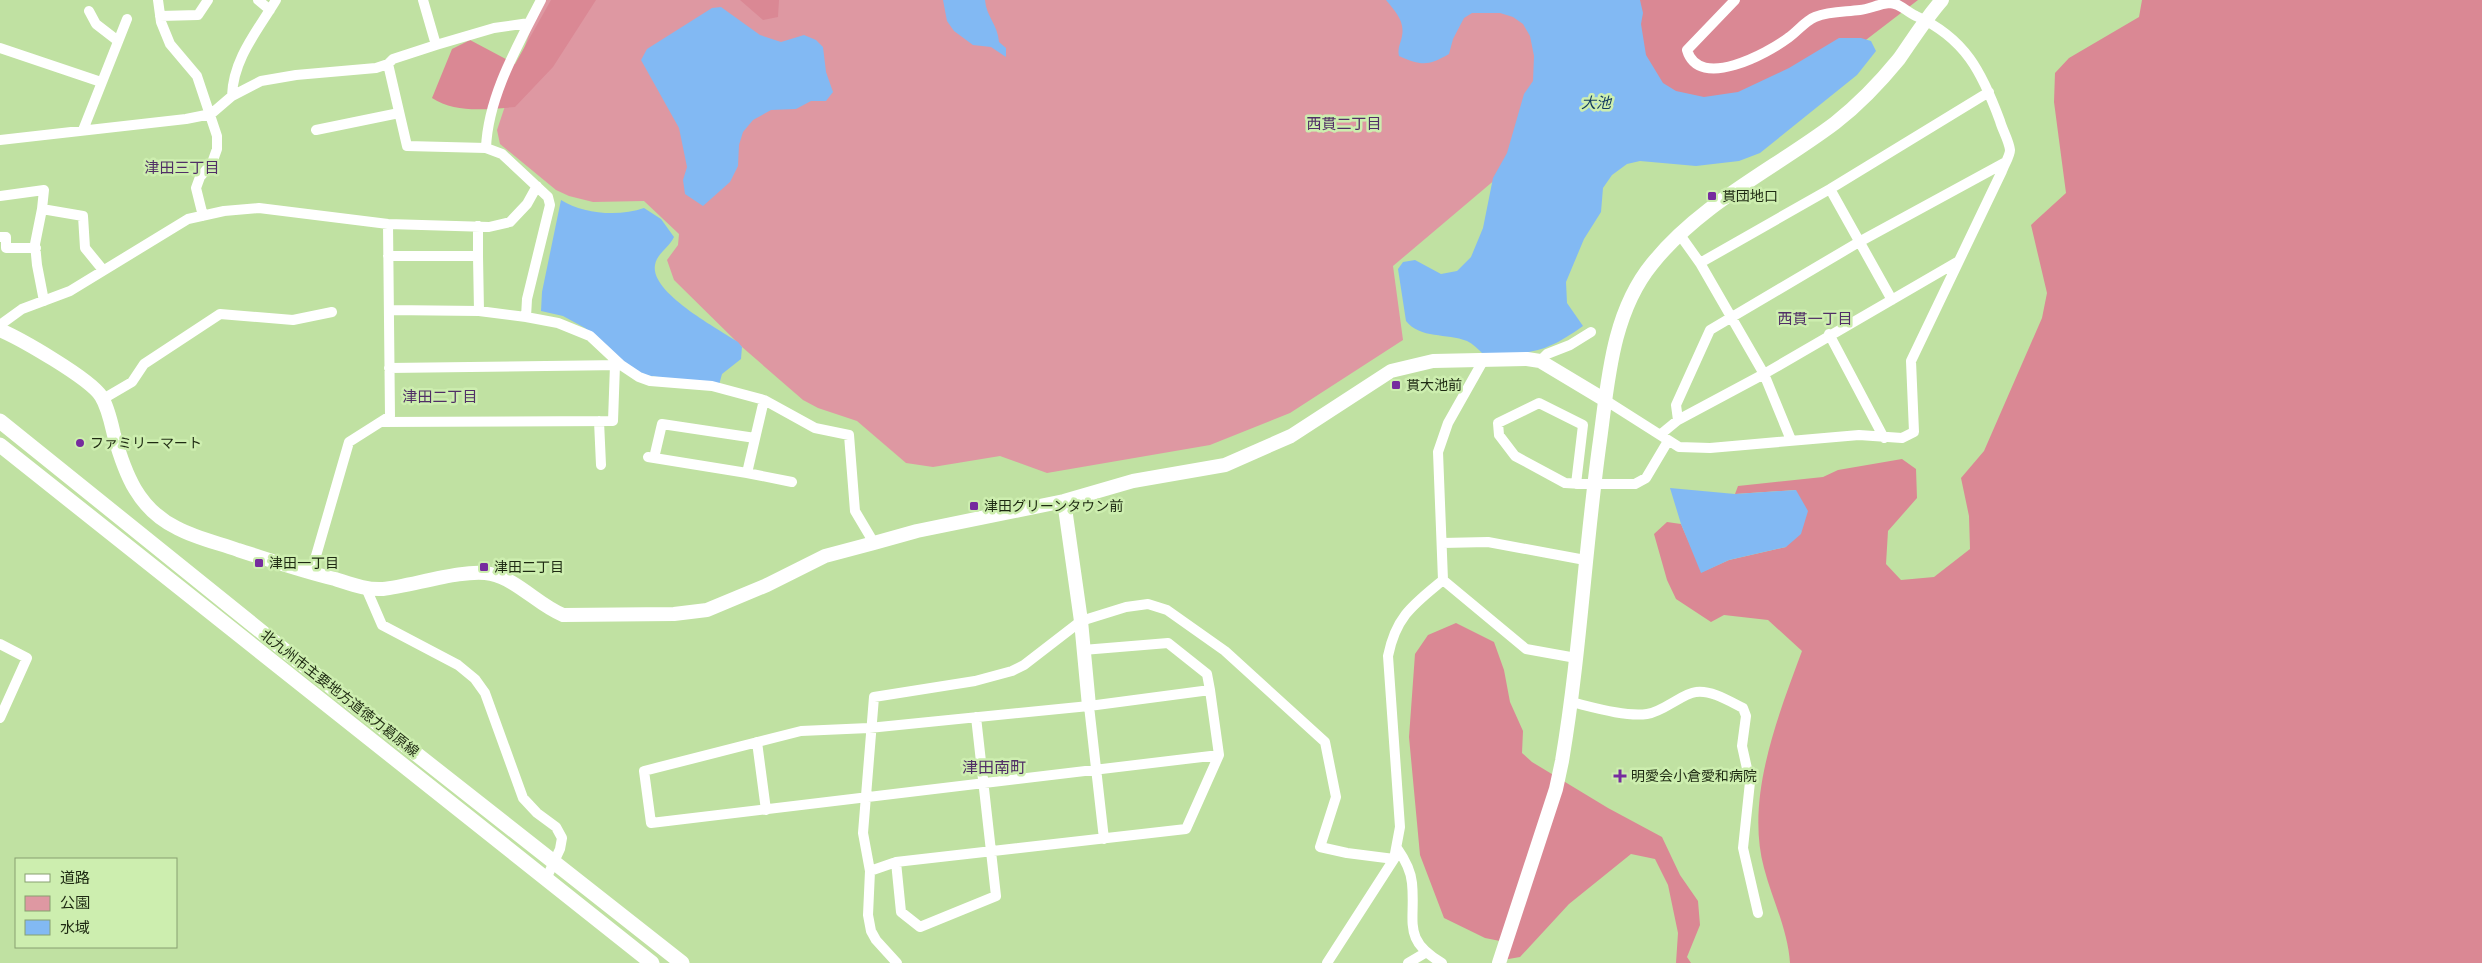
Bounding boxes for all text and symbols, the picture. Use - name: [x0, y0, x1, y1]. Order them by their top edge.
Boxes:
- water label: 大池: [1581, 93, 1613, 111]
- district label: 西貫二丁目: [1306, 114, 1382, 132]
- district label: 津田三丁目: [144, 158, 220, 176]
- place label: 貫団地口: [1722, 187, 1778, 204]
- marker: 貫団地口: [1706, 190, 1718, 202]
- district label: 西貫一丁目: [1777, 309, 1853, 327]
- place label: 貫大池前: [1406, 376, 1462, 393]
- marker: 貫大池前: [1390, 379, 1402, 391]
- district label: 津田二丁目: [402, 387, 478, 405]
- place label: ファミリーマート: [90, 434, 202, 451]
- marker: ファミリーマート: [74, 437, 86, 449]
- place label: 津田グリーンタウン前: [984, 497, 1123, 514]
- marker: 津田グリーンタウン前: [968, 500, 980, 512]
- place label: 津田一丁目: [269, 554, 339, 571]
- marker: 津田一丁目: [253, 557, 265, 569]
- place label: 津田二丁目: [494, 558, 564, 575]
- marker: 津田二丁目: [478, 561, 490, 573]
- street label: 北九州市主要地方道徳力葛原線: [258, 626, 423, 760]
- district label: 津田南町: [962, 757, 1026, 776]
- place label: 明愛会小倉愛和病院: [1631, 767, 1757, 784]
- marker: 明愛会小倉愛和病院: [1613, 769, 1627, 783]
- legend: [15, 858, 178, 948]
- text: 道路: [60, 868, 90, 886]
- text: 公園: [60, 893, 90, 911]
- text: 水域: [60, 918, 90, 936]

